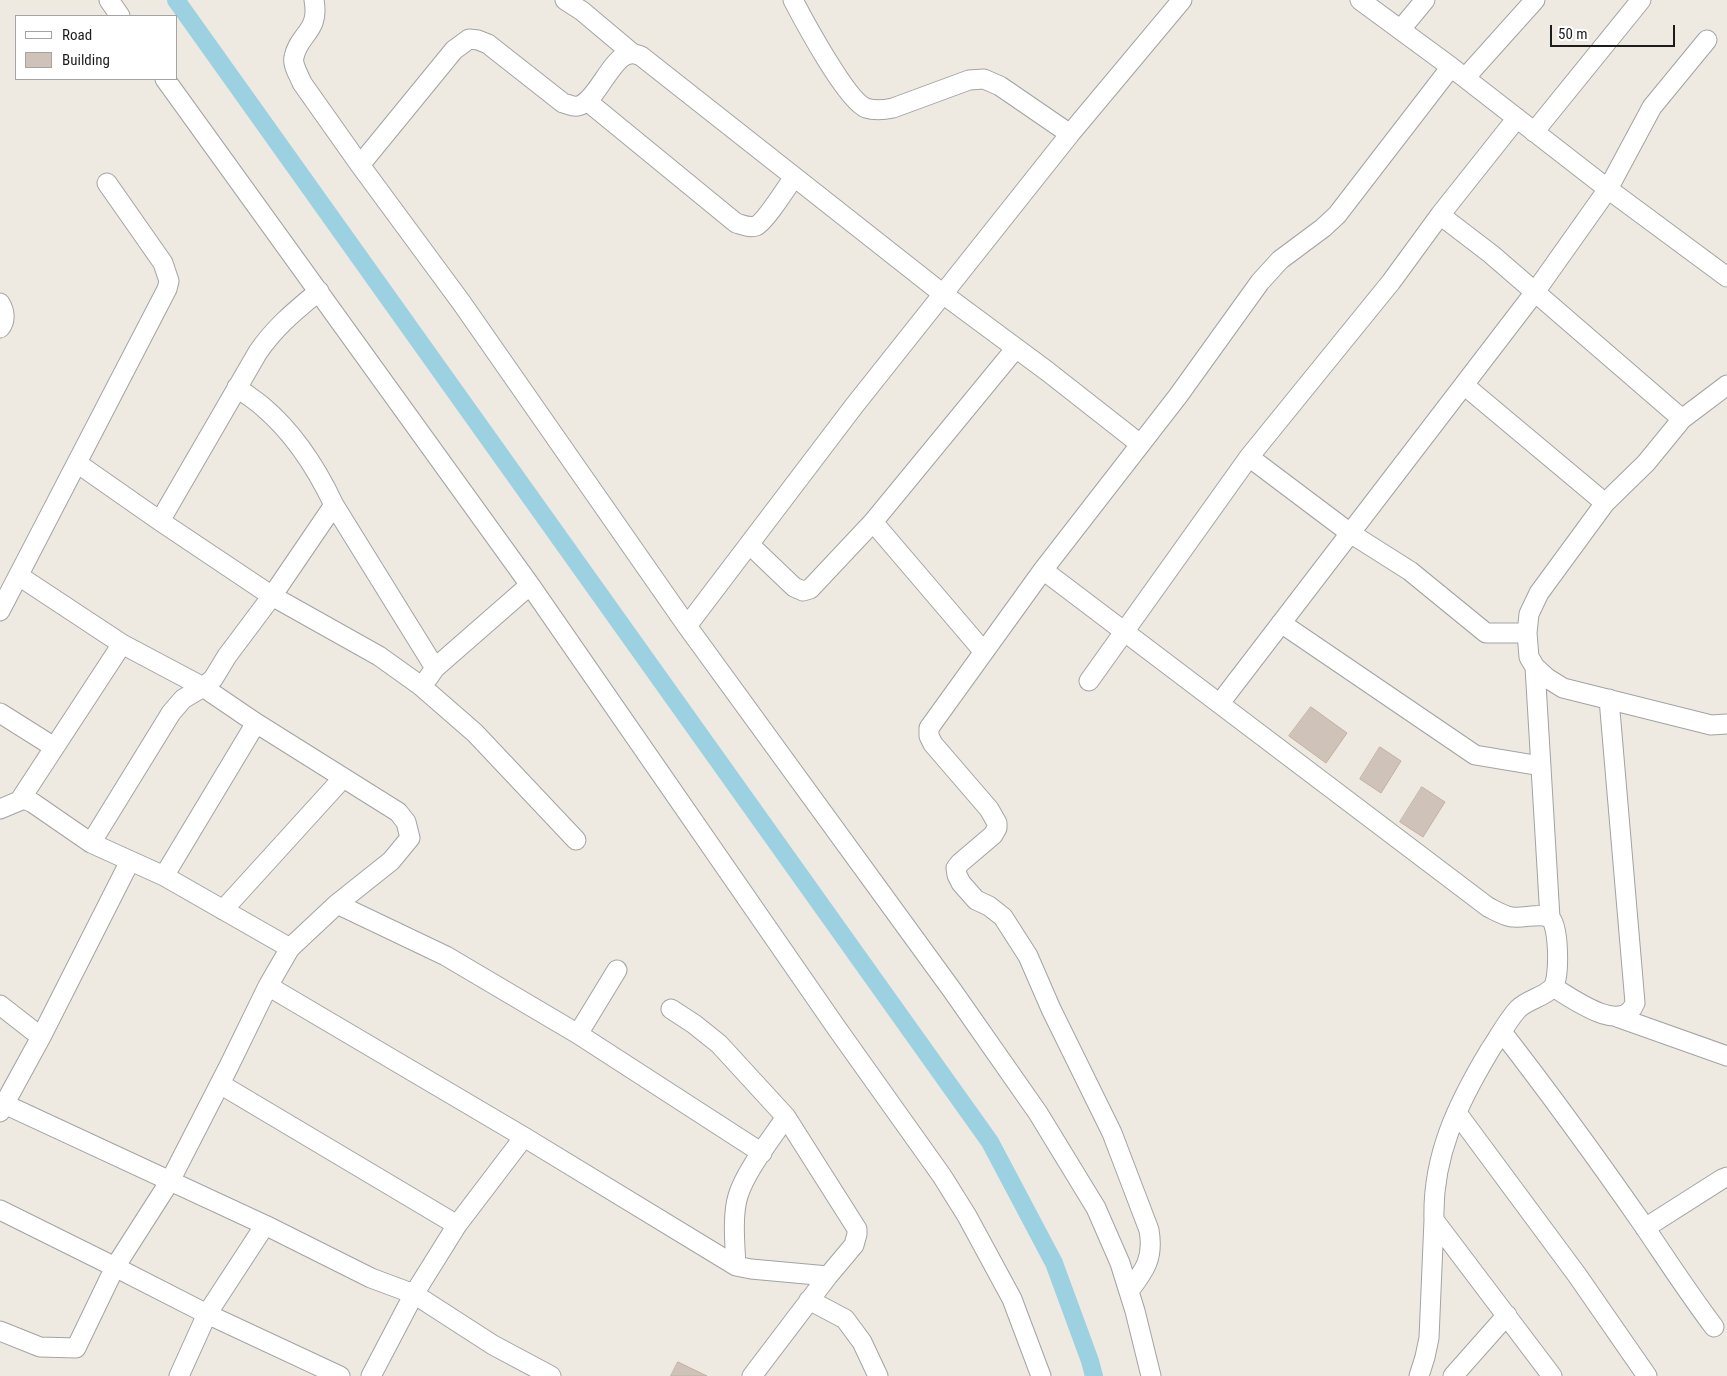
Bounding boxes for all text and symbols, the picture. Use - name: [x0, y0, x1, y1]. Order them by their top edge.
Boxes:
- legend: [15, 15, 178, 80]
- scale bar: [1552, 15, 1677, 47]
- text: 50 m: [1558, 25, 1588, 43]
- text: Road: [62, 26, 92, 44]
- text: Building: [62, 51, 110, 69]

